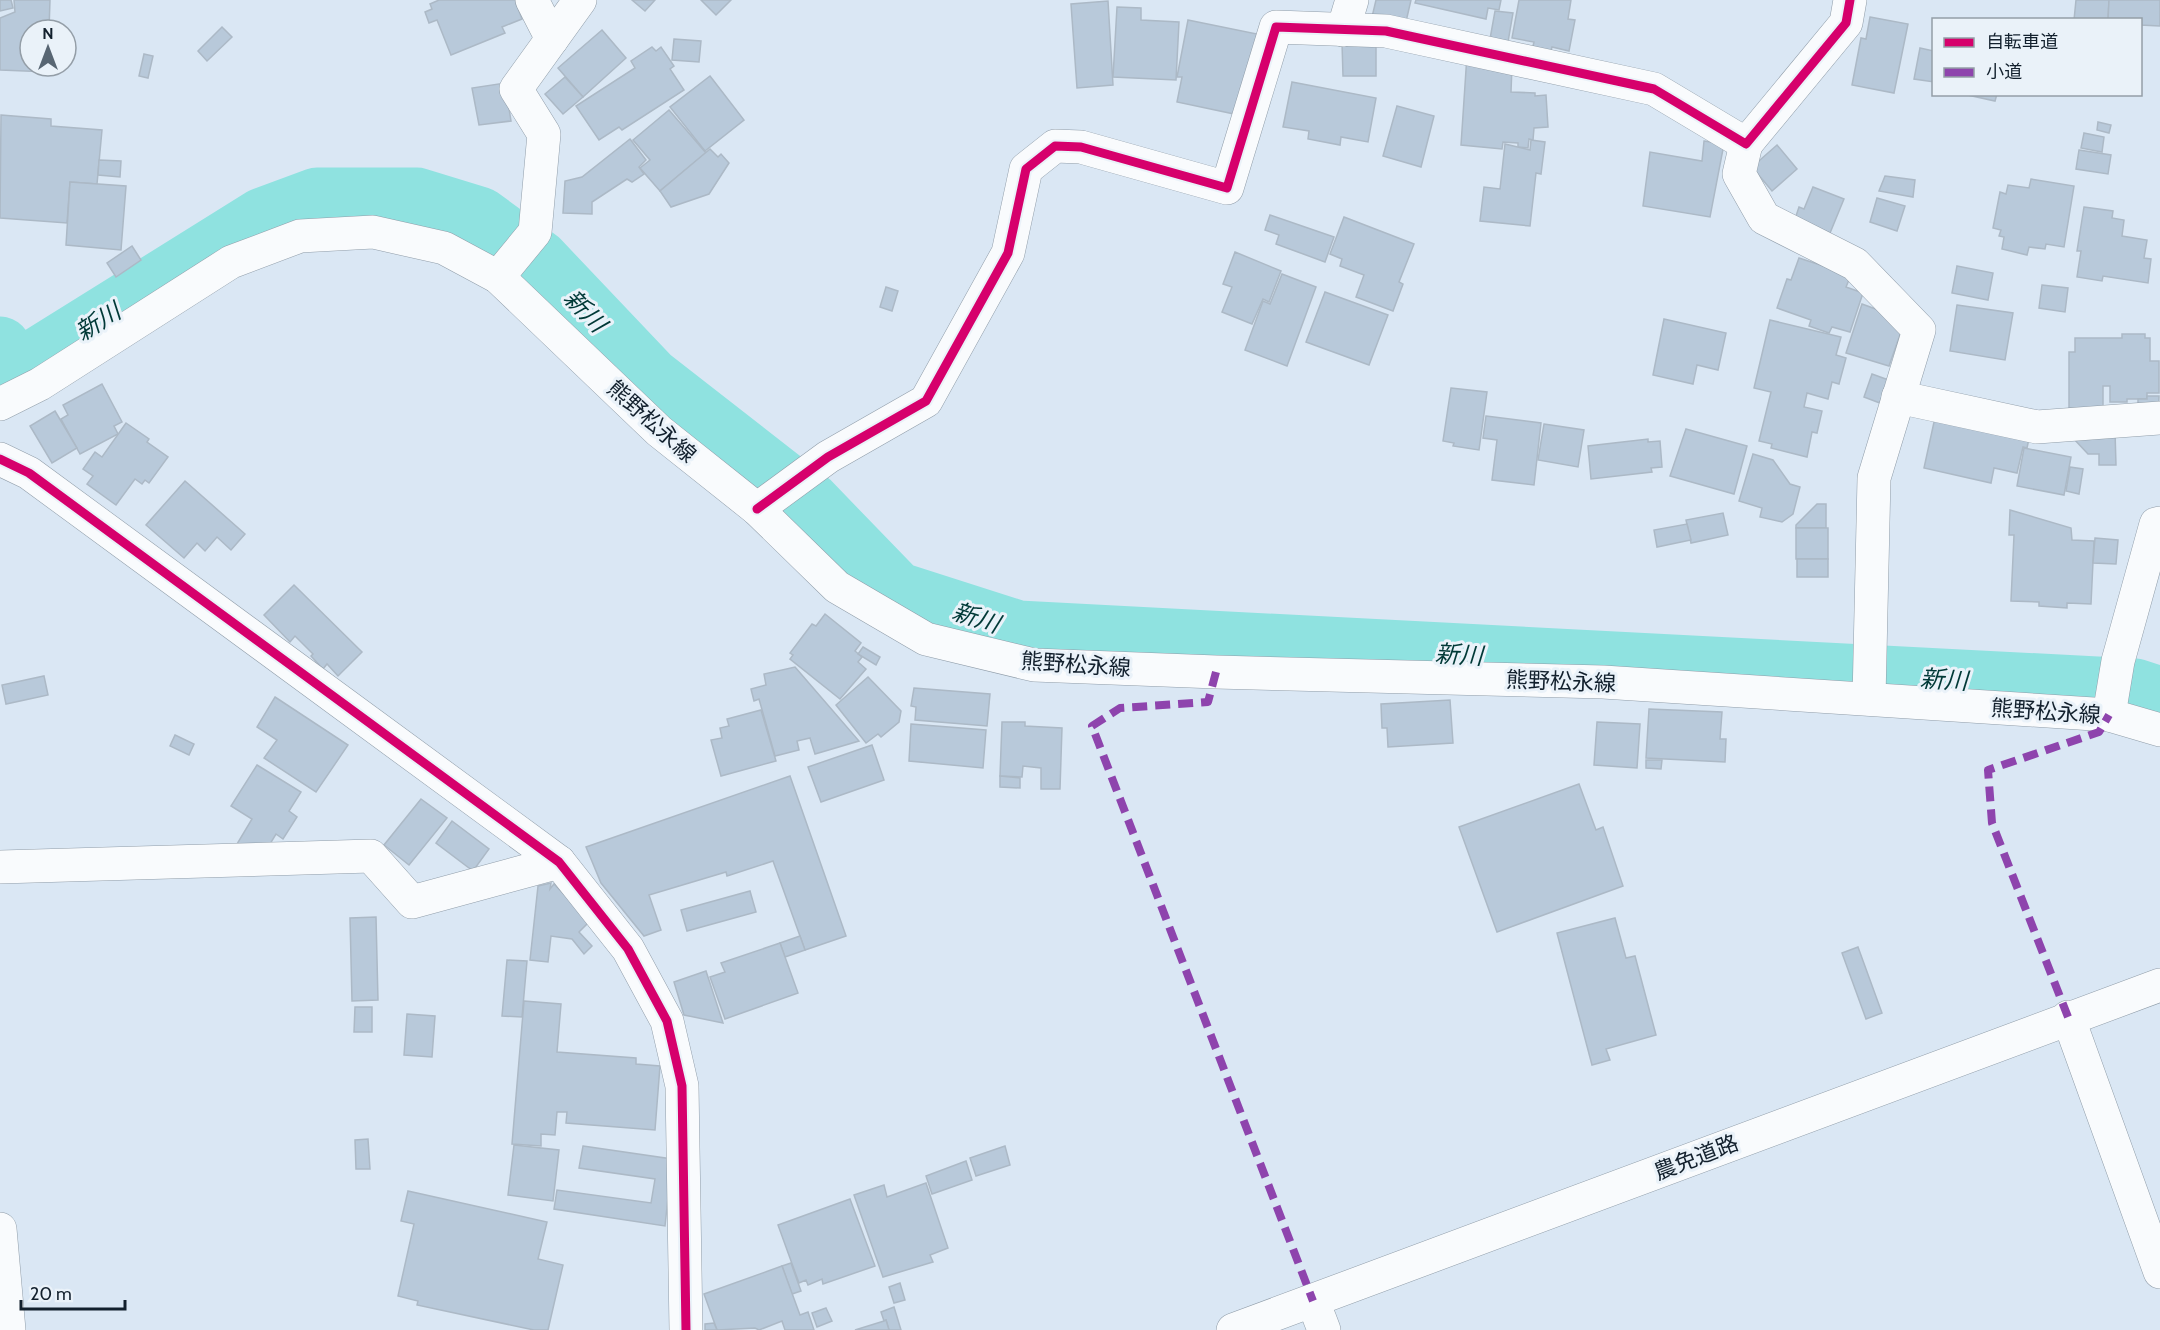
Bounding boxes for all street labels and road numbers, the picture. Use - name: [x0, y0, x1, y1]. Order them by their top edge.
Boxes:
- street label: 熊野松永線: [602, 375, 702, 468]
- street label: 熊野松永線: [1020, 647, 1132, 682]
- street label: 熊野松永線: [1506, 666, 1616, 697]
- street label: 熊野松永線: [1990, 694, 2102, 729]
- street label: 農免道路: [1650, 1129, 1742, 1186]

